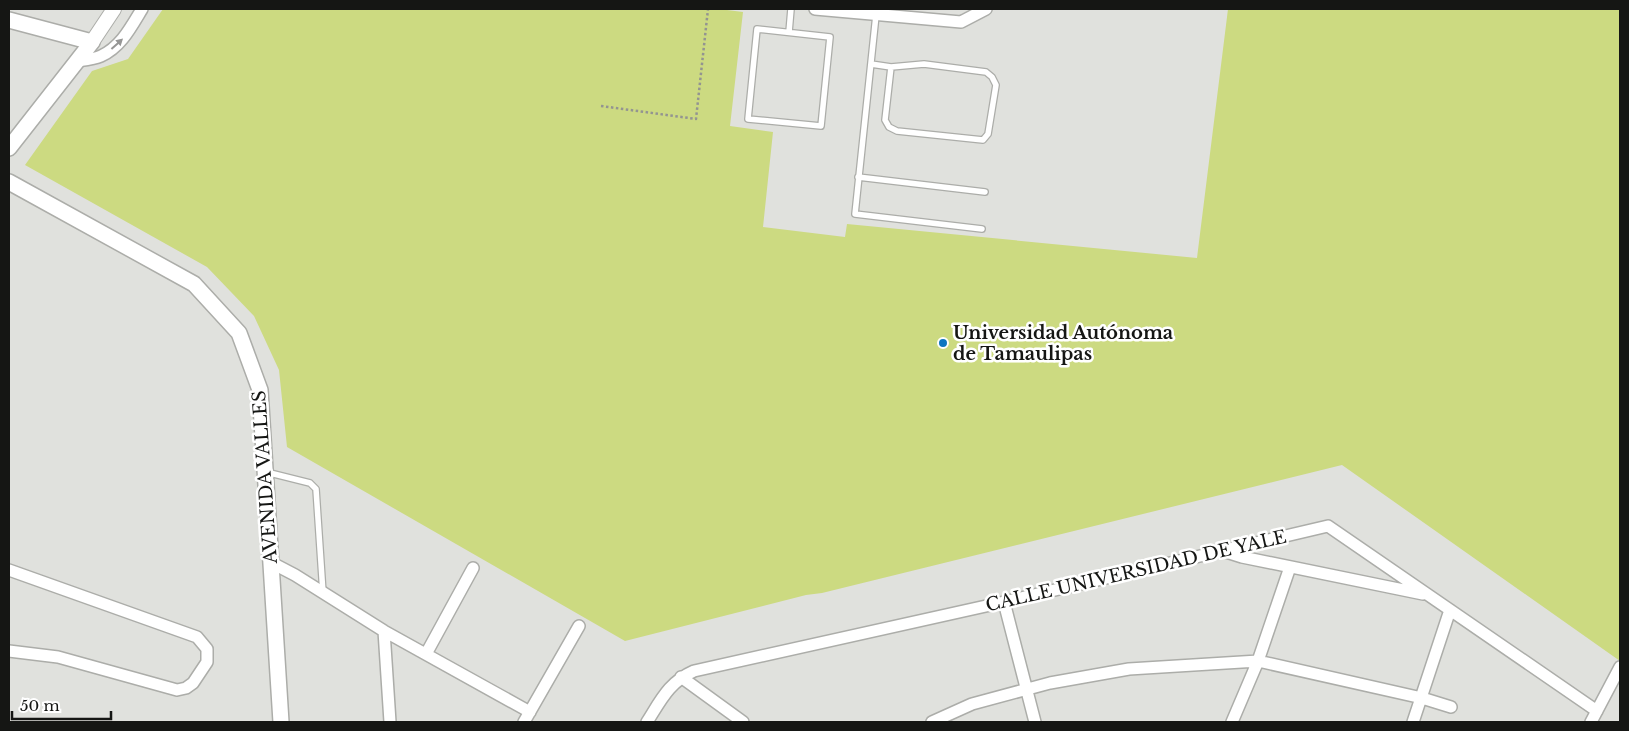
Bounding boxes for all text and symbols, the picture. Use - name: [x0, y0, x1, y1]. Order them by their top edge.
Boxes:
- one-way arrow: [110, 38, 122, 50]
- place label: Universidad Autónoma de Tamaulipas: [953, 322, 1174, 365]
- marker: Universidad Autónoma de Tamaulipas: [937, 337, 949, 349]
- street label: AVENIDA VALLES: [248, 389, 282, 565]
- street label: CALLE UNIVERSIDAD DE YALE: [984, 526, 1288, 616]
- scale bar: [12, 688, 111, 720]
- text: 50 m: [20, 696, 60, 715]

